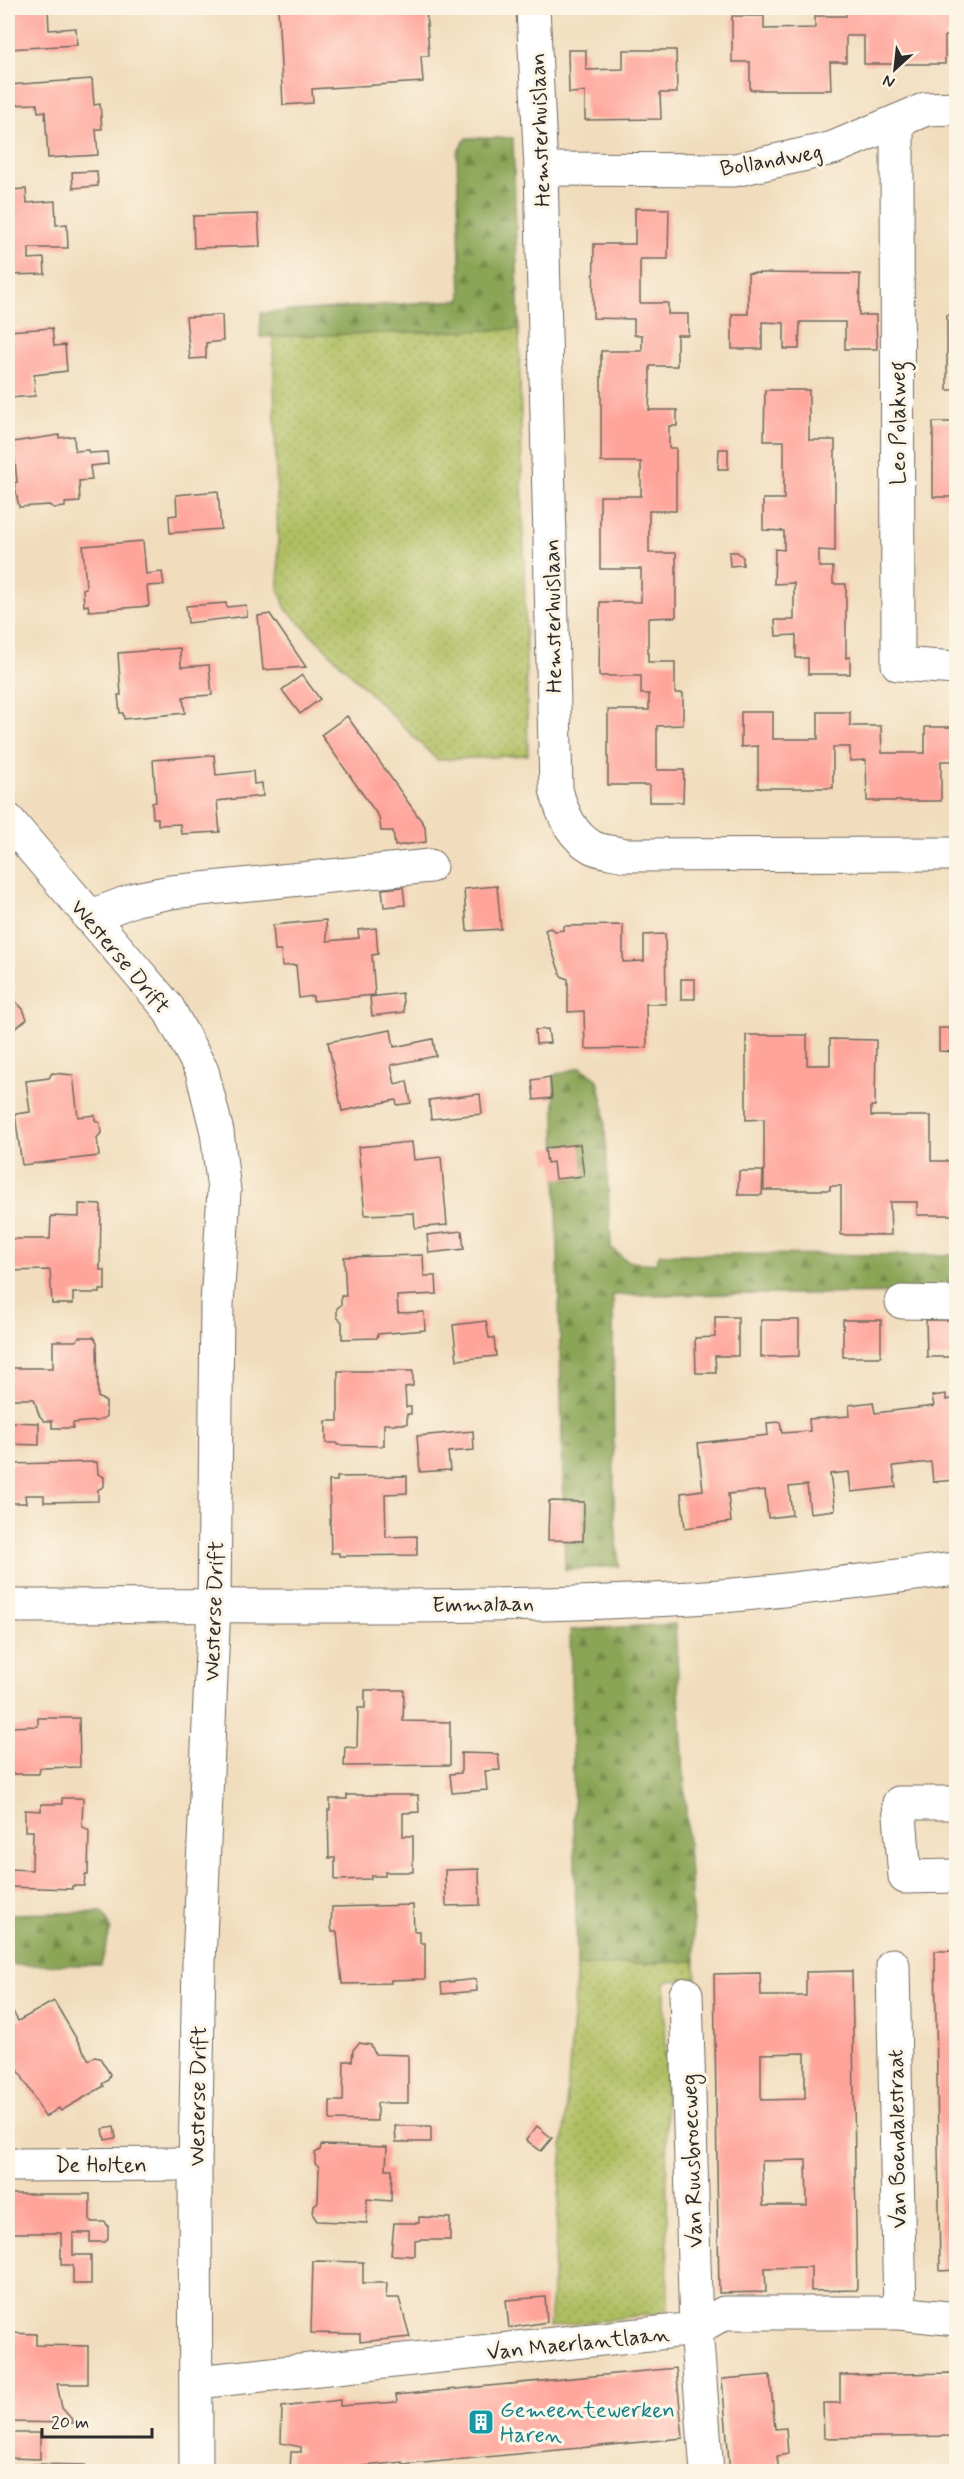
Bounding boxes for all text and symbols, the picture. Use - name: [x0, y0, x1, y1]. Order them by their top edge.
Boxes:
- north arrow: [865, 39, 925, 99]
- street label: Hemsterhuislaan: [524, 52, 558, 208]
- text: N: [879, 69, 898, 93]
- street label: Bollandweg: [718, 138, 825, 185]
- street label: Leo Polakweg: [885, 361, 916, 485]
- street label: Hemsterhuislaan: [539, 539, 569, 693]
- street label: Westerse Drift: [64, 894, 175, 1020]
- street label: Westerse Drift: [199, 1540, 231, 1682]
- street label: Emmalaan: [432, 1590, 534, 1620]
- street label: Westerse Drift: [184, 2025, 214, 2167]
- street label: Van Boendalestraat: [882, 2049, 914, 2229]
- street label: Van Ruusbroecweg: [676, 2073, 713, 2248]
- street label: De Holten: [55, 2152, 147, 2180]
- street label: Van Maerlantlaan: [485, 2320, 671, 2368]
- place label: Gemeentewerken Haren: [500, 2397, 675, 2450]
- scale bar: [42, 2401, 152, 2439]
- building icon: Gemeentewerken Haren: [466, 2407, 496, 2437]
- text: 20 m: [51, 2411, 89, 2435]

